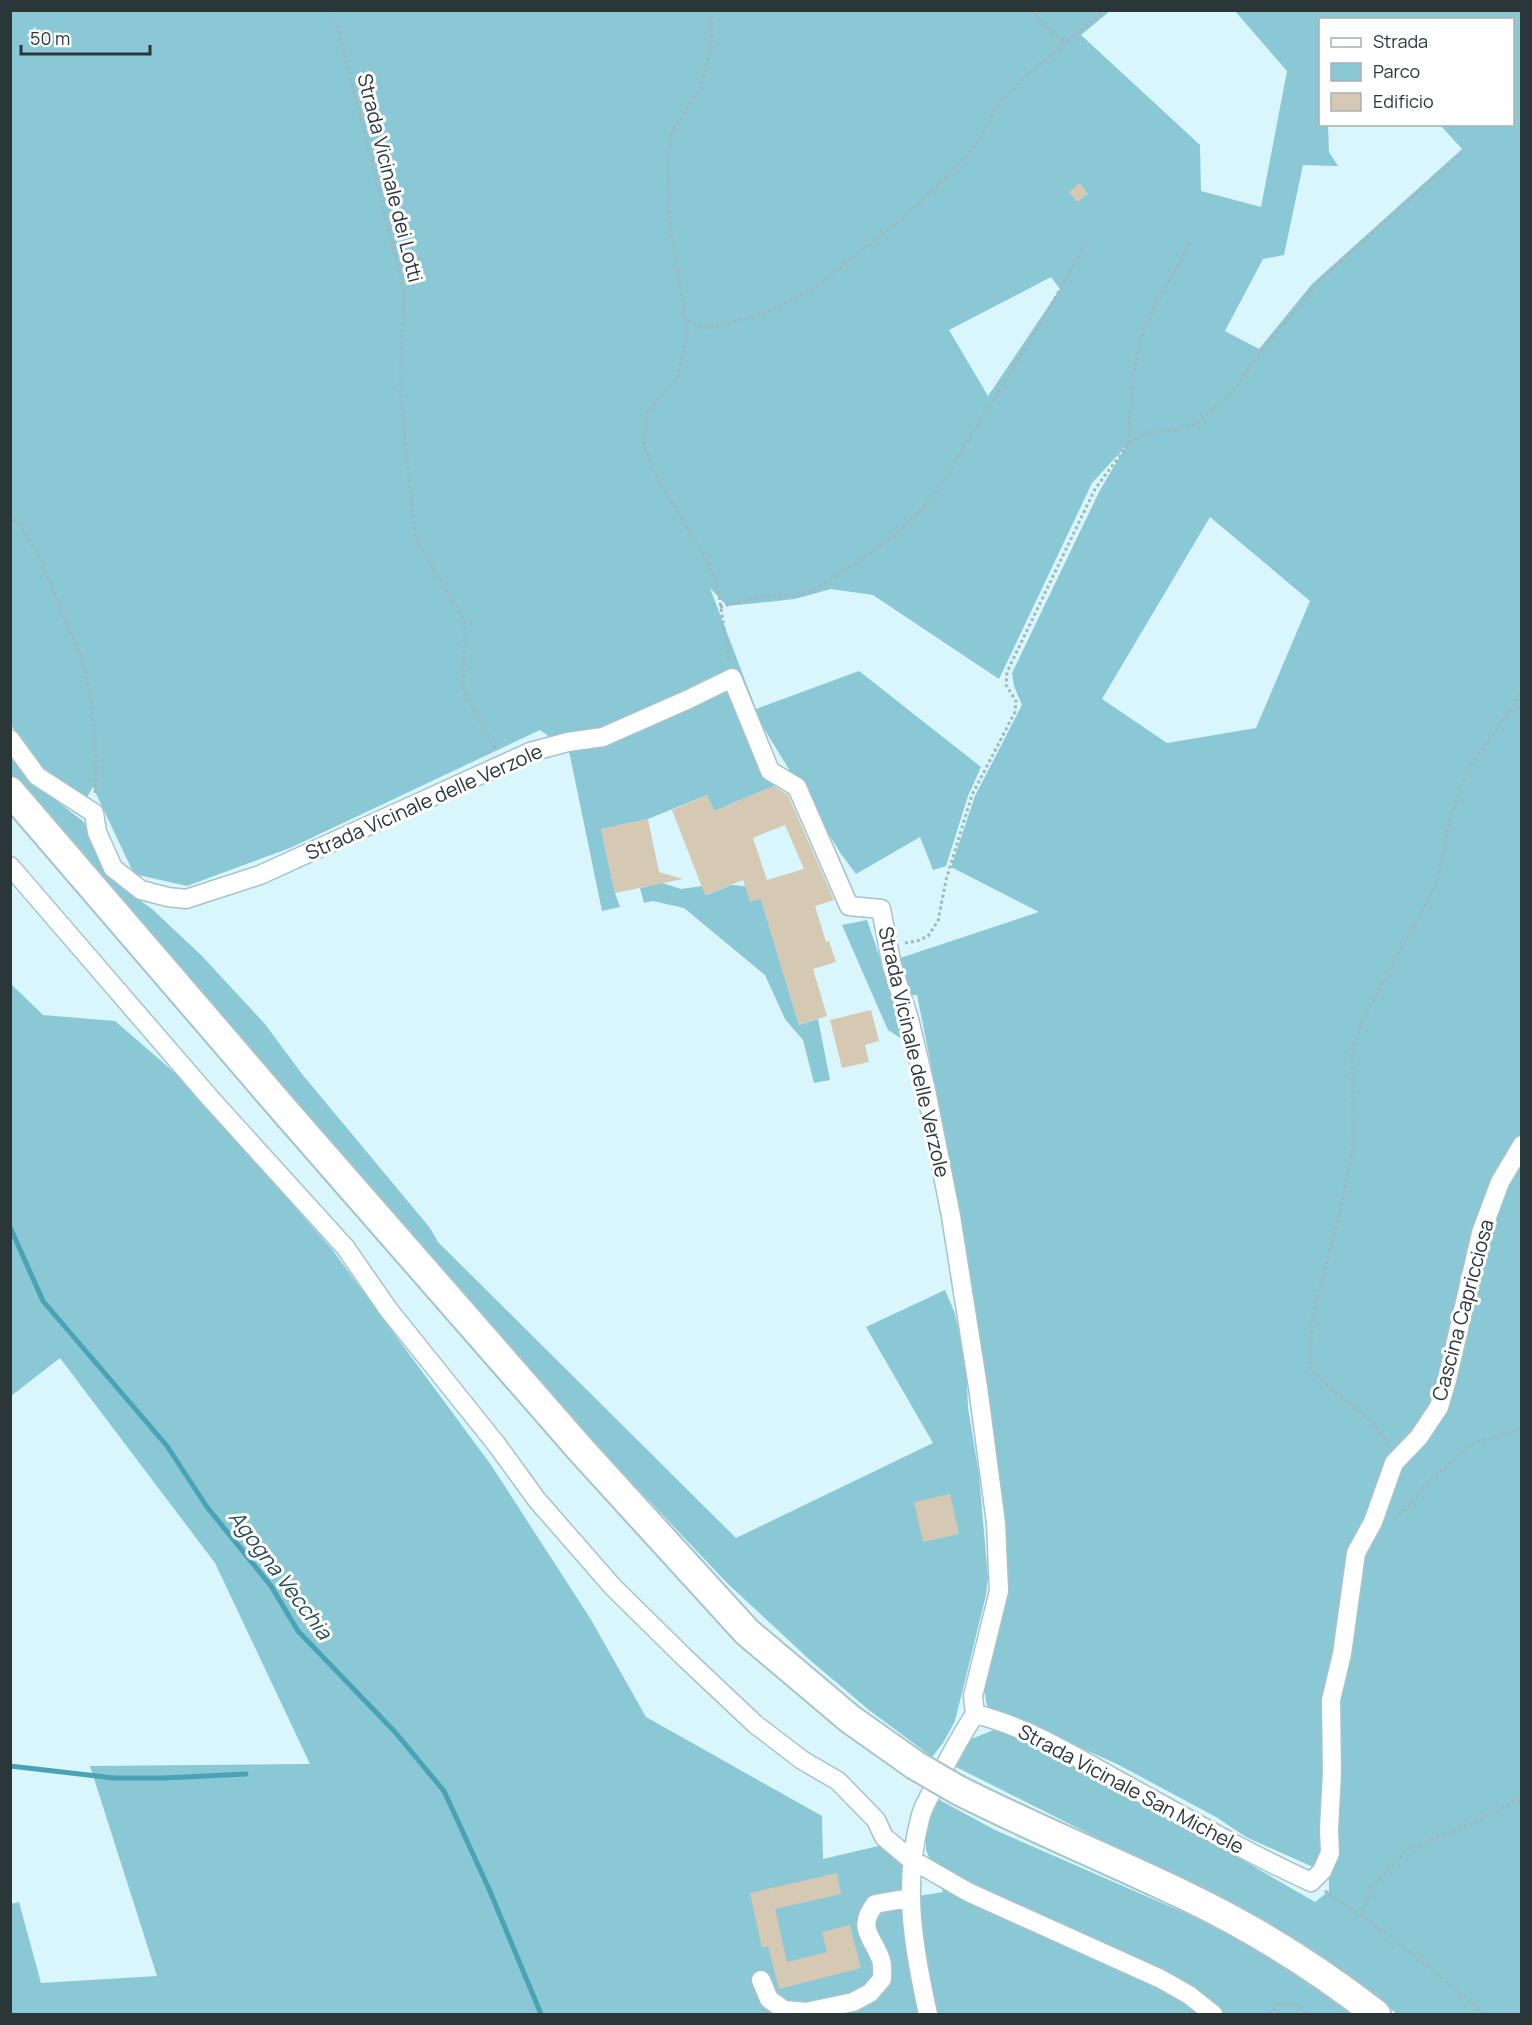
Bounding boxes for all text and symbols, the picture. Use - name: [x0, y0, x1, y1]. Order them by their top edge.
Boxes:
- scale bar: [21, 18, 150, 56]
- legend: [1319, 18, 1514, 126]
- text: 50 m: [30, 26, 70, 50]
- text: Strada: [1373, 29, 1428, 53]
- text: Parco: [1373, 59, 1420, 83]
- street label: Strada Vicinale dei Lotti: [351, 71, 429, 285]
- text: Edificio: [1373, 89, 1434, 113]
- street label: Strada Vicinale delle Verzole: [301, 737, 547, 866]
- street label: Strada Vicinale delle Verzole: [872, 924, 957, 1180]
- street label: Cascina Capricciosa: [1425, 1216, 1500, 1404]
- water label: Agogna Vecchia: [223, 1504, 339, 1646]
- street label: Strada Vicinale San Michele: [1014, 1717, 1249, 1860]

